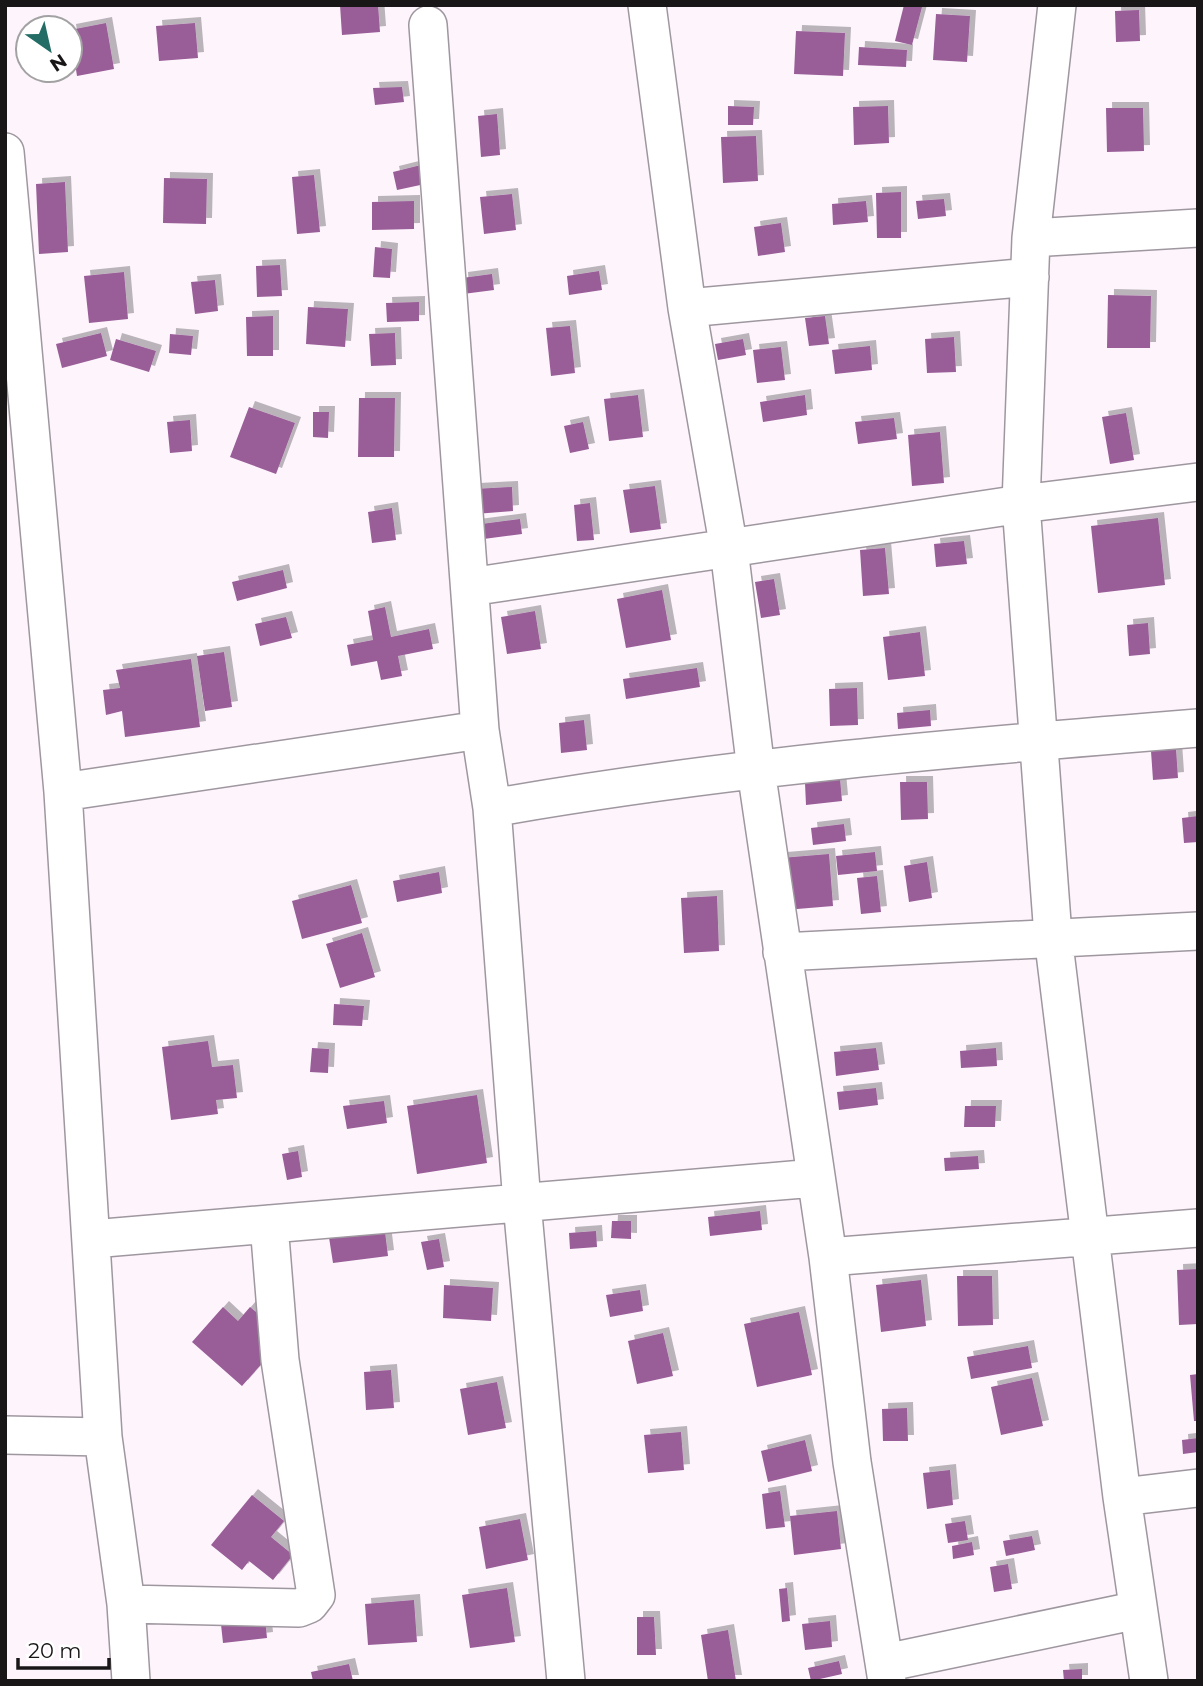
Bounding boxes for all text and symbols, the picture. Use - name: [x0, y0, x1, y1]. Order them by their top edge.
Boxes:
- north arrow: [14, 14, 84, 84]
- text: N: [45, 49, 71, 77]
- scale bar: [18, 1626, 108, 1670]
- text: 20 m: [28, 1638, 82, 1663]

